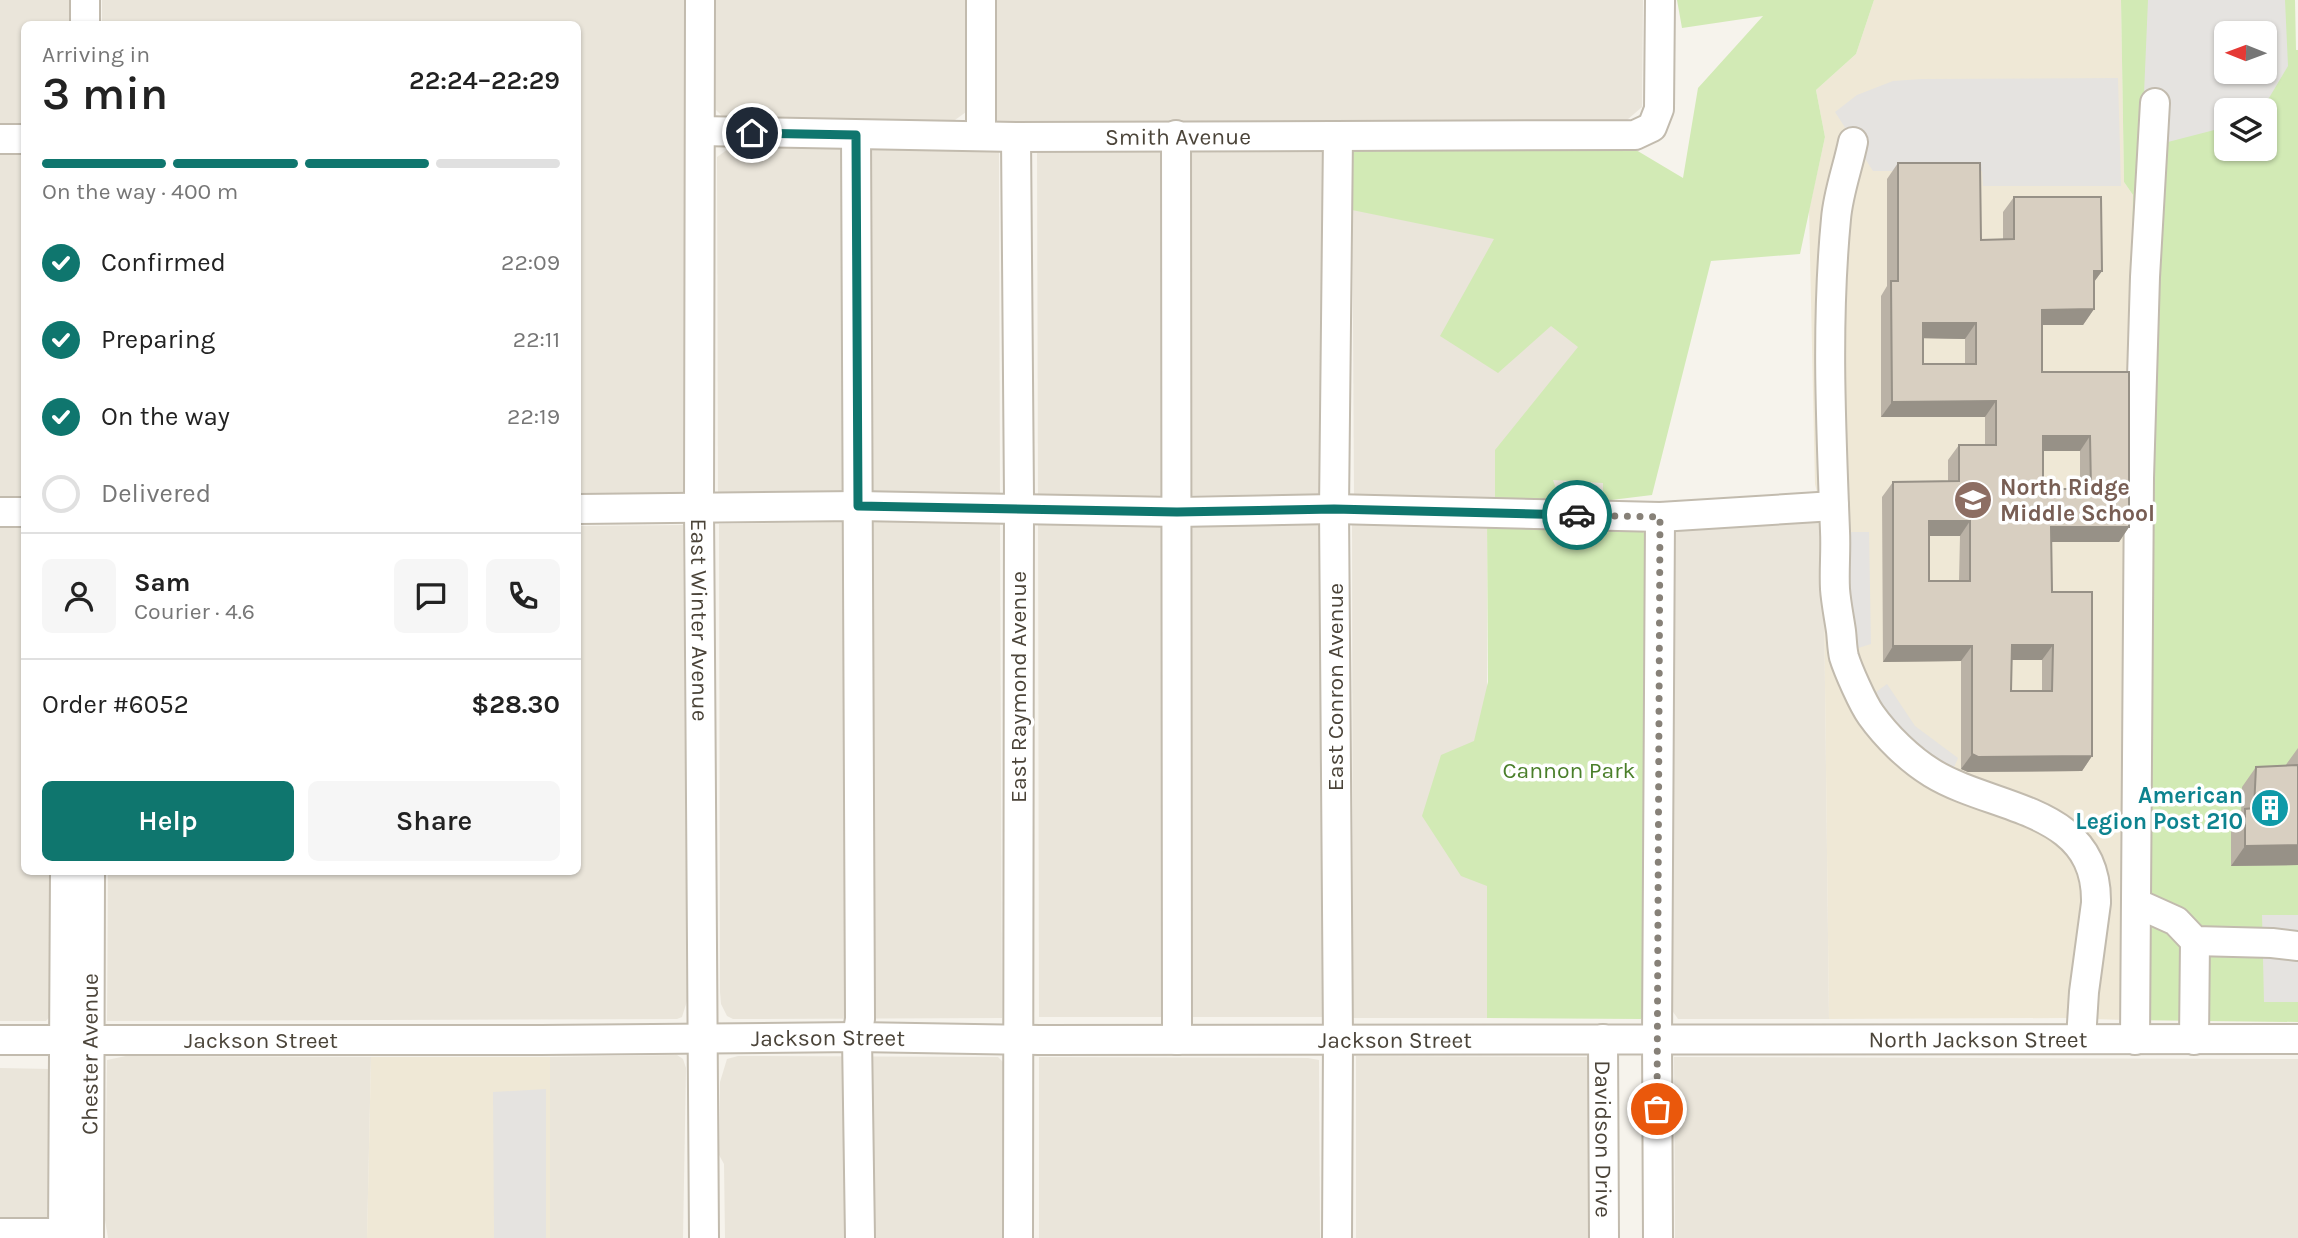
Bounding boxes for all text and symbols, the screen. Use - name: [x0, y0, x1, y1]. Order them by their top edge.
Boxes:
- north arrow: [2214, 21, 2277, 84]
- map controls: [2214, 21, 2277, 161]
- text: Arriving in: [42, 41, 150, 68]
- text: 22:24–22:29: [409, 65, 560, 96]
- text: 3 min: [42, 67, 168, 121]
- button: layers: [2214, 98, 2277, 161]
- pin: [722, 103, 782, 163]
- icon: home: [733, 114, 771, 152]
- street label: Smith Avenue: [1105, 123, 1251, 151]
- text: On the way · 400 m: [42, 178, 238, 205]
- icon: check: [42, 244, 80, 282]
- text: Confirmed: [101, 247, 226, 278]
- text: 22:09: [501, 249, 560, 276]
- icon: check: [42, 321, 80, 359]
- text: Preparing: [101, 324, 215, 355]
- text: 22:11: [513, 326, 560, 353]
- icon: check: [42, 398, 80, 436]
- text: On the way: [101, 401, 230, 432]
- text: 22:19: [507, 403, 560, 430]
- place label: North Ridge Middle School: [2000, 474, 2155, 527]
- text: Delivered: [101, 478, 211, 509]
- school or university icon: North Ridge Middle School: [1952, 479, 1994, 521]
- courier: [1542, 480, 1612, 550]
- icon: car: [1558, 496, 1596, 534]
- street label: East Winter Avenue: [685, 518, 713, 722]
- button: person: [42, 559, 116, 633]
- button: chat: [394, 559, 468, 633]
- button: phone: [486, 559, 560, 633]
- text: Sam: [134, 567, 190, 598]
- street label: East Raymond Avenue: [1005, 571, 1032, 803]
- street label: East Conron Avenue: [1322, 583, 1349, 791]
- text: Courier · 4.6: [134, 598, 255, 625]
- text: Order #6052: [42, 689, 189, 720]
- text: $28.30: [471, 689, 560, 720]
- park label: Cannon Park: [1502, 757, 1636, 784]
- button: Help: [42, 781, 294, 861]
- button: Share: [308, 781, 560, 861]
- place label: American Legion Post 210: [2075, 782, 2243, 835]
- building icon: American Legion Post 210: [2249, 787, 2291, 829]
- street label: Chester Avenue: [76, 973, 104, 1135]
- street label: Jackson Street: [751, 1024, 906, 1052]
- street label: North Jackson Street: [1869, 1026, 2088, 1053]
- street label: Jackson Street: [184, 1027, 338, 1054]
- street label: Jackson Street: [1318, 1027, 1472, 1054]
- street label: Davidson Drive: [1589, 1060, 1617, 1218]
- pin: [1627, 1079, 1687, 1139]
- icon: bag: [1638, 1090, 1676, 1128]

